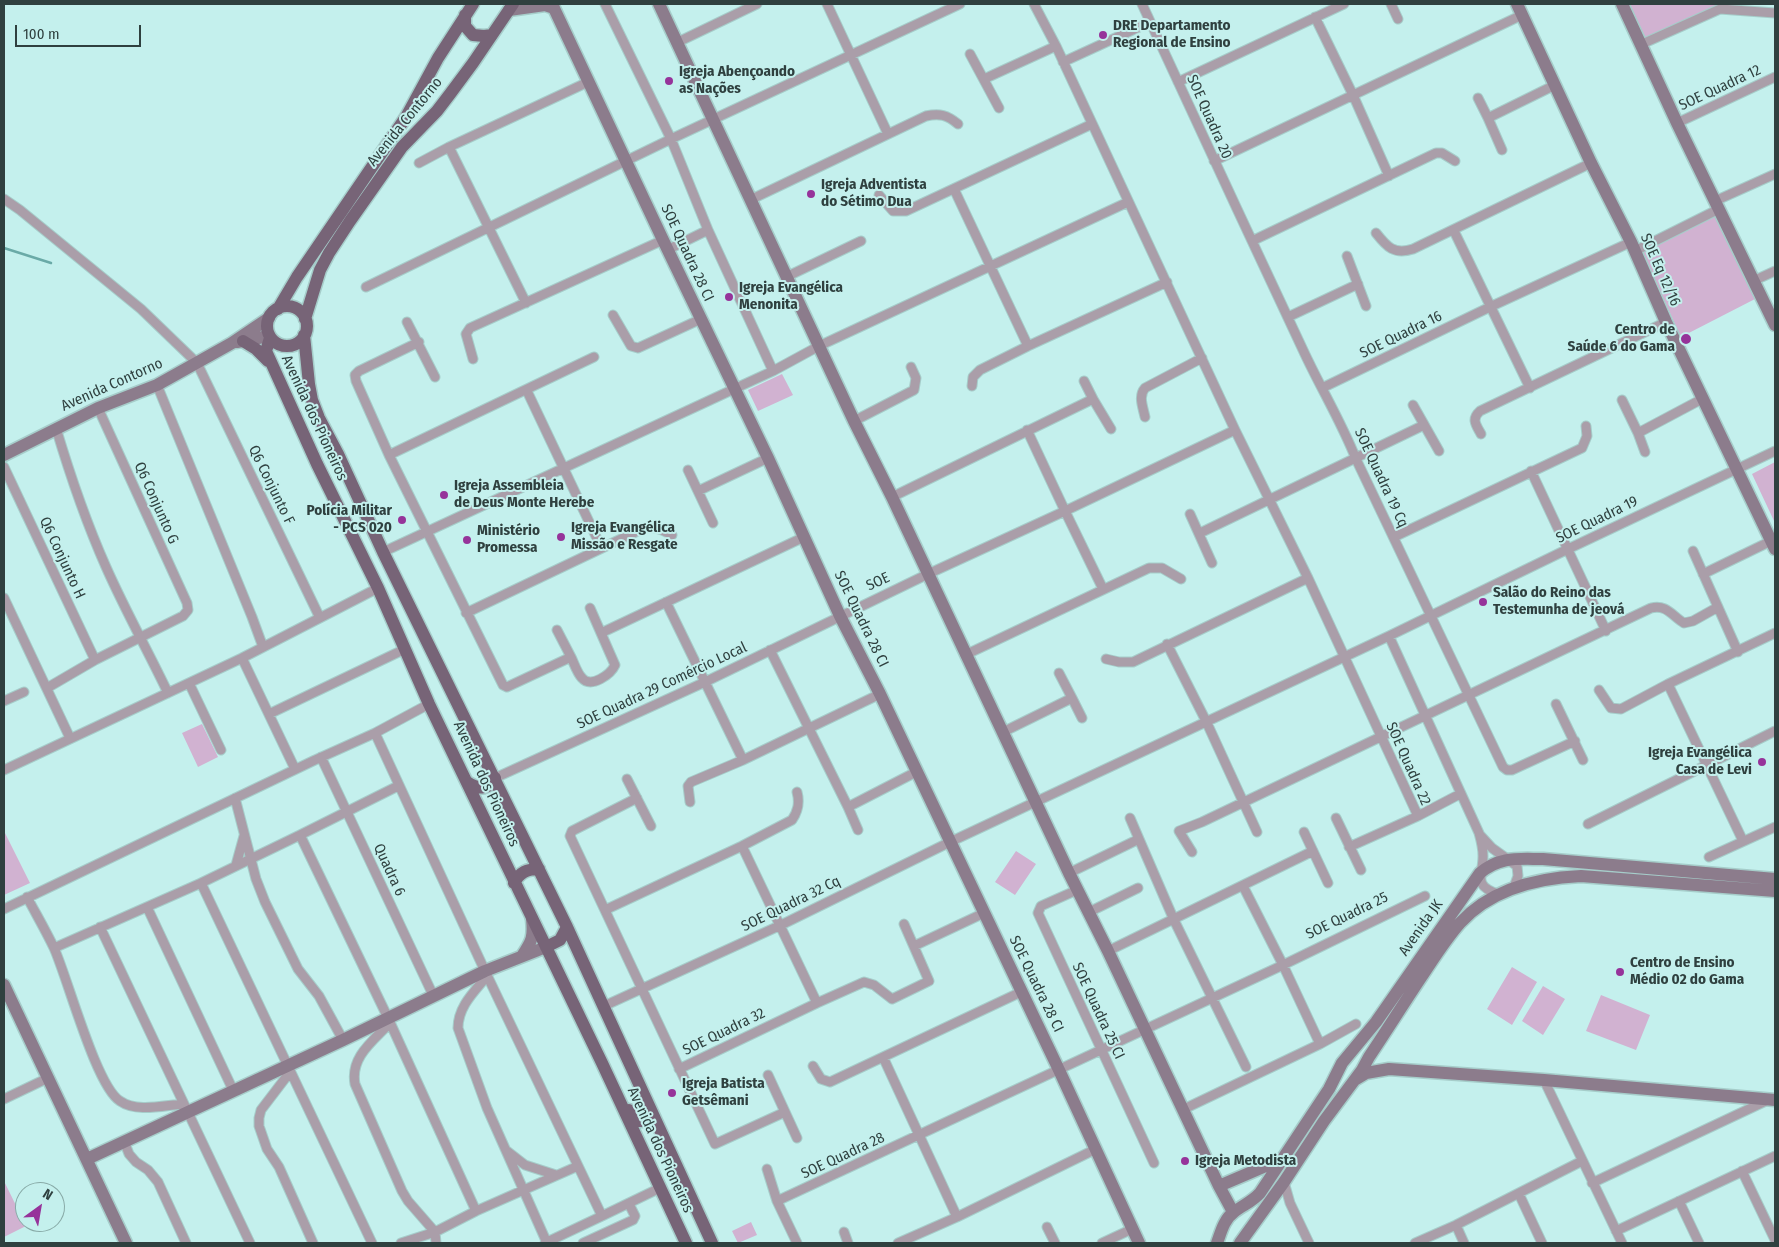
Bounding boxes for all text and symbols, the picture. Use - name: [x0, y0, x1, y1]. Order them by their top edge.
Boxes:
- scale bar: [18, 15, 144, 47]
- place label: DRE Departamento Regional de Ensino: [1113, 17, 1231, 52]
- text: 100 m: [23, 25, 60, 43]
- marker: DRE Departamento Regional de Ensino: [1097, 29, 1109, 41]
- street label: SOE Quadra 12: [1676, 61, 1764, 115]
- place label: Igreja Abençoando as Nações: [679, 63, 795, 98]
- street label: SOE Quadra 20: [1182, 72, 1236, 162]
- street label: Avenida Contorno: [364, 74, 446, 170]
- marker: Igreja Abençoando as Nações: [663, 75, 675, 87]
- place label: Igreja Adventista do Sétimo Dua: [821, 176, 927, 211]
- marker: Igreja Adventista do Sétimo Dua: [805, 188, 817, 200]
- street label: SOE Quadra 28 CI: [657, 202, 717, 304]
- street label: SOE Eq 12/16: [1636, 231, 1684, 309]
- place label: Igreja Evangélica Menonita: [739, 279, 843, 314]
- marker: Igreja Evangélica Menonita: [723, 291, 735, 303]
- street label: SOE Quadra 16: [1357, 307, 1445, 363]
- place label: Centro de Saúde 6 do Gama: [1568, 321, 1675, 356]
- marker: Centro de Saúde 6 do Gama: [1679, 332, 1693, 346]
- street label: Avenida dos Pioneiros: [277, 353, 351, 483]
- street label: Avenida Contorno: [58, 355, 166, 415]
- street label: SOE Quadra 19 Cq: [1350, 425, 1412, 531]
- street label: Q6 Conjunto F: [244, 443, 298, 527]
- street label: Q6 Conjunto G: [130, 459, 182, 547]
- place label: Igreja Assembleia de Deus Monte Herebe: [454, 477, 594, 512]
- marker: Igreja Assembleia de Deus Monte Herebe: [438, 489, 450, 501]
- street label: SOE Quadra 19: [1553, 492, 1641, 548]
- place label: Polícia Militar - PCS 020: [307, 502, 392, 537]
- street label: Q6 Conjunto H: [35, 514, 89, 602]
- marker: Polícia Militar - PCS 020: [396, 514, 408, 526]
- place label: Igreja Evangélica Missão e Resgate: [571, 519, 678, 554]
- place label: Ministério Promessa: [477, 522, 540, 557]
- marker: Igreja Evangélica Missão e Resgate: [555, 531, 567, 543]
- marker: Ministério Promessa: [461, 534, 473, 546]
- street label: SOE Quadra 28 CI: [830, 568, 892, 670]
- street label: SOE: [863, 569, 893, 595]
- place label: Salão do Reino das Testemunha de jeová: [1493, 584, 1624, 619]
- marker: Salão do Reino das Testemunha de jeová: [1477, 596, 1489, 608]
- street label: SOE Quadra 29 Comércio Local: [574, 639, 750, 733]
- street label: Avenida dos Pioneiros: [449, 719, 523, 849]
- street label: SOE Quadra 22: [1382, 720, 1434, 808]
- place label: Igreja Evangélica Casa de Levi: [1648, 744, 1752, 779]
- marker: Igreja Evangélica Casa de Levi: [1756, 756, 1768, 768]
- street label: Quadra 6: [369, 841, 409, 899]
- street label: SOE Quadra 32 Cq: [739, 872, 843, 936]
- street label: SOE Quadra 25: [1303, 888, 1391, 944]
- street label: Avenida JK: [1395, 896, 1447, 960]
- street label: SOE Quadra 28 CI: [1005, 933, 1067, 1035]
- place label: Centro de Ensino Médio 02 do Gama: [1630, 954, 1744, 989]
- street label: SOE Quadra 25 CI: [1068, 960, 1128, 1062]
- marker: Centro de Ensino Médio 02 do Gama: [1614, 966, 1626, 978]
- street label: SOE Quadra 32: [680, 1004, 768, 1060]
- place label: Igreja Batista Getsêmani: [682, 1075, 765, 1110]
- street label: Avenida dos Pioneiros: [623, 1085, 697, 1215]
- marker: Igreja Batista Getsêmani: [666, 1087, 678, 1099]
- street label: SOE Quadra 28: [798, 1129, 888, 1183]
- place label: Igreja Metodista: [1195, 1152, 1296, 1170]
- marker: Igreja Metodista: [1179, 1155, 1191, 1167]
- north arrow: [15, 1182, 65, 1232]
- text: N: [40, 1185, 56, 1204]

